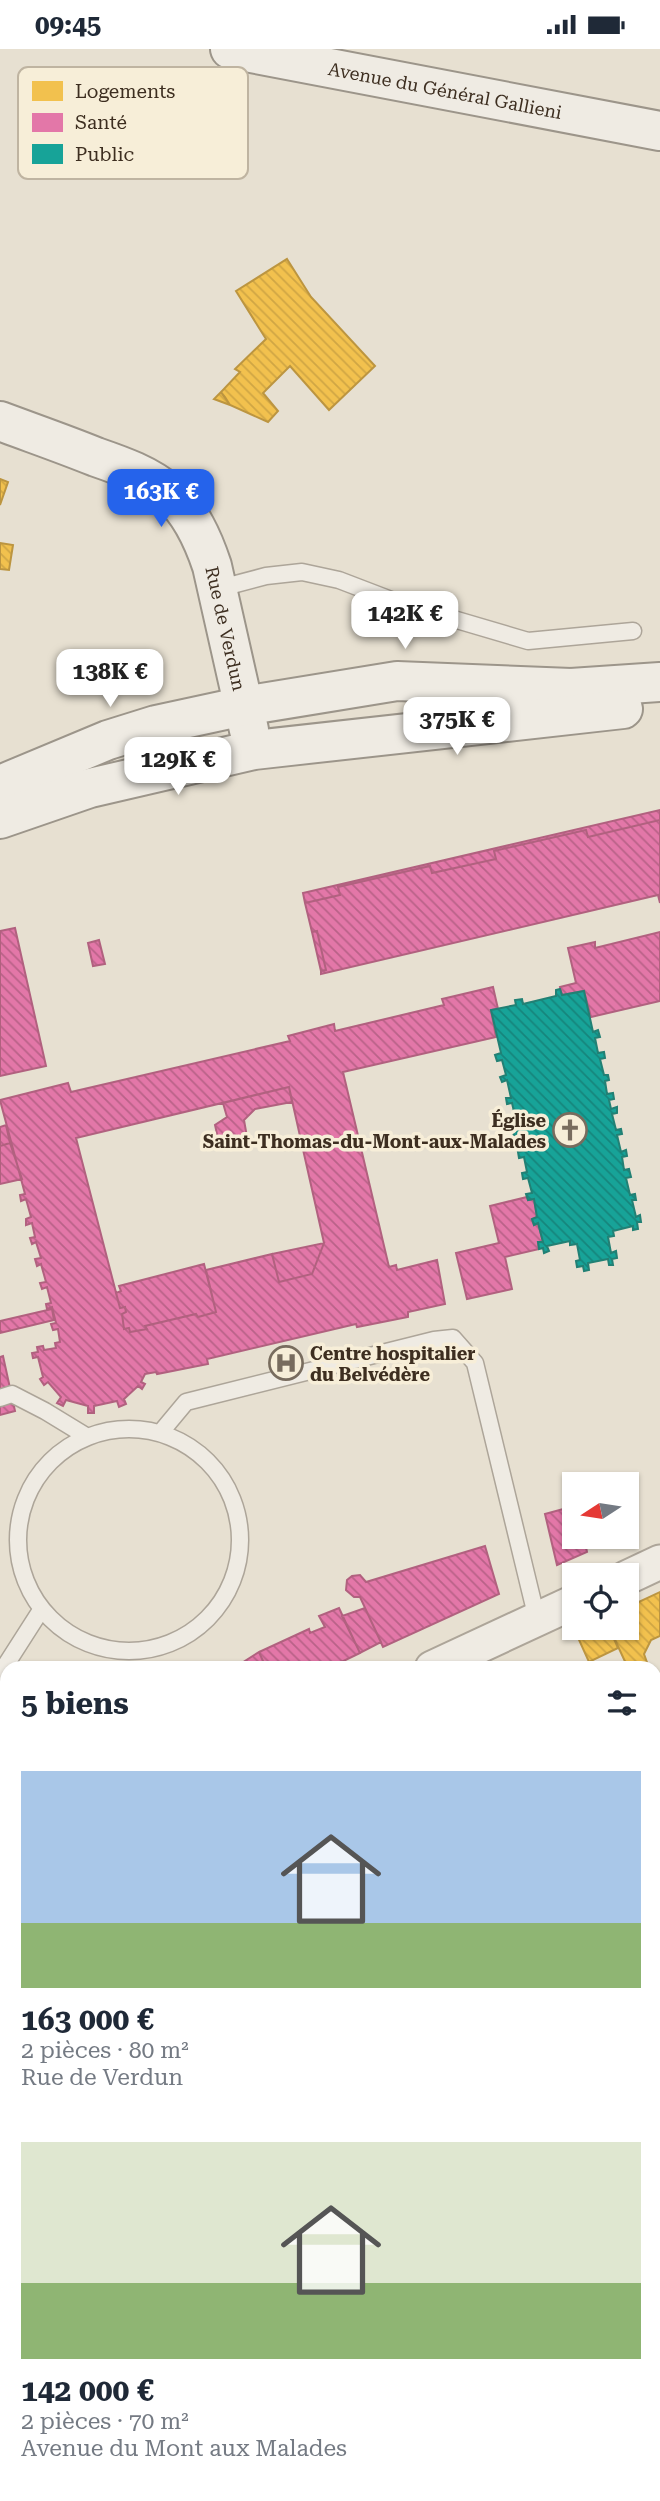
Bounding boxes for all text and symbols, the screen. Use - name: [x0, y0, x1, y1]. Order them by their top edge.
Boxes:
- text: 09:45: [35, 10, 101, 40]
- street label: Avenue du Général Gallieni: [326, 57, 564, 123]
- legend: [18, 67, 248, 179]
- text: Logements: [75, 80, 175, 103]
- text: Santé: [75, 111, 127, 134]
- text: Public: [75, 143, 134, 166]
- pin: 163K €: [104, 469, 218, 529]
- text: 163K €: [123, 478, 199, 505]
- street label: Rue de Verdun: [202, 564, 250, 693]
- pin: 142K €: [348, 591, 462, 651]
- text: 142K €: [367, 600, 443, 627]
- pin: 138K €: [53, 649, 167, 709]
- text: 138K €: [72, 658, 148, 685]
- pin: 375K €: [400, 697, 514, 757]
- text: 375K €: [419, 706, 495, 733]
- pin: 129K €: [121, 737, 235, 797]
- text: 129K €: [140, 746, 216, 773]
- place label: Église Saint-Thomas-du-Mont-aux-Malades: [203, 1109, 546, 1152]
- church icon: Église Saint-Thomas-du-Mont-aux-Malades: [551, 1111, 589, 1149]
- place label: Centre hospitalier du Belvédère: [310, 1343, 475, 1385]
- hospital icon: Centre hospitalier du Belvédère: [267, 1344, 305, 1382]
- north arrow: [562, 1472, 639, 1549]
- map controls: [562, 1472, 639, 1640]
- button: locate: [562, 1563, 639, 1640]
- icon: filters: [603, 1684, 641, 1722]
- text: 5 biens: [21, 1686, 129, 1721]
- icon: home: [268, 1816, 394, 1942]
- text: 163 000 €: [21, 2002, 154, 2037]
- text: 2 pièces · 80 m²: [21, 2037, 189, 2064]
- text: Rue de Verdun: [21, 2064, 183, 2091]
- icon: home: [268, 2187, 394, 2313]
- text: 142 000 €: [21, 2373, 154, 2408]
- text: 2 pièces · 70 m²: [21, 2408, 189, 2435]
- text: Avenue du Mont aux Malades: [21, 2435, 347, 2462]

